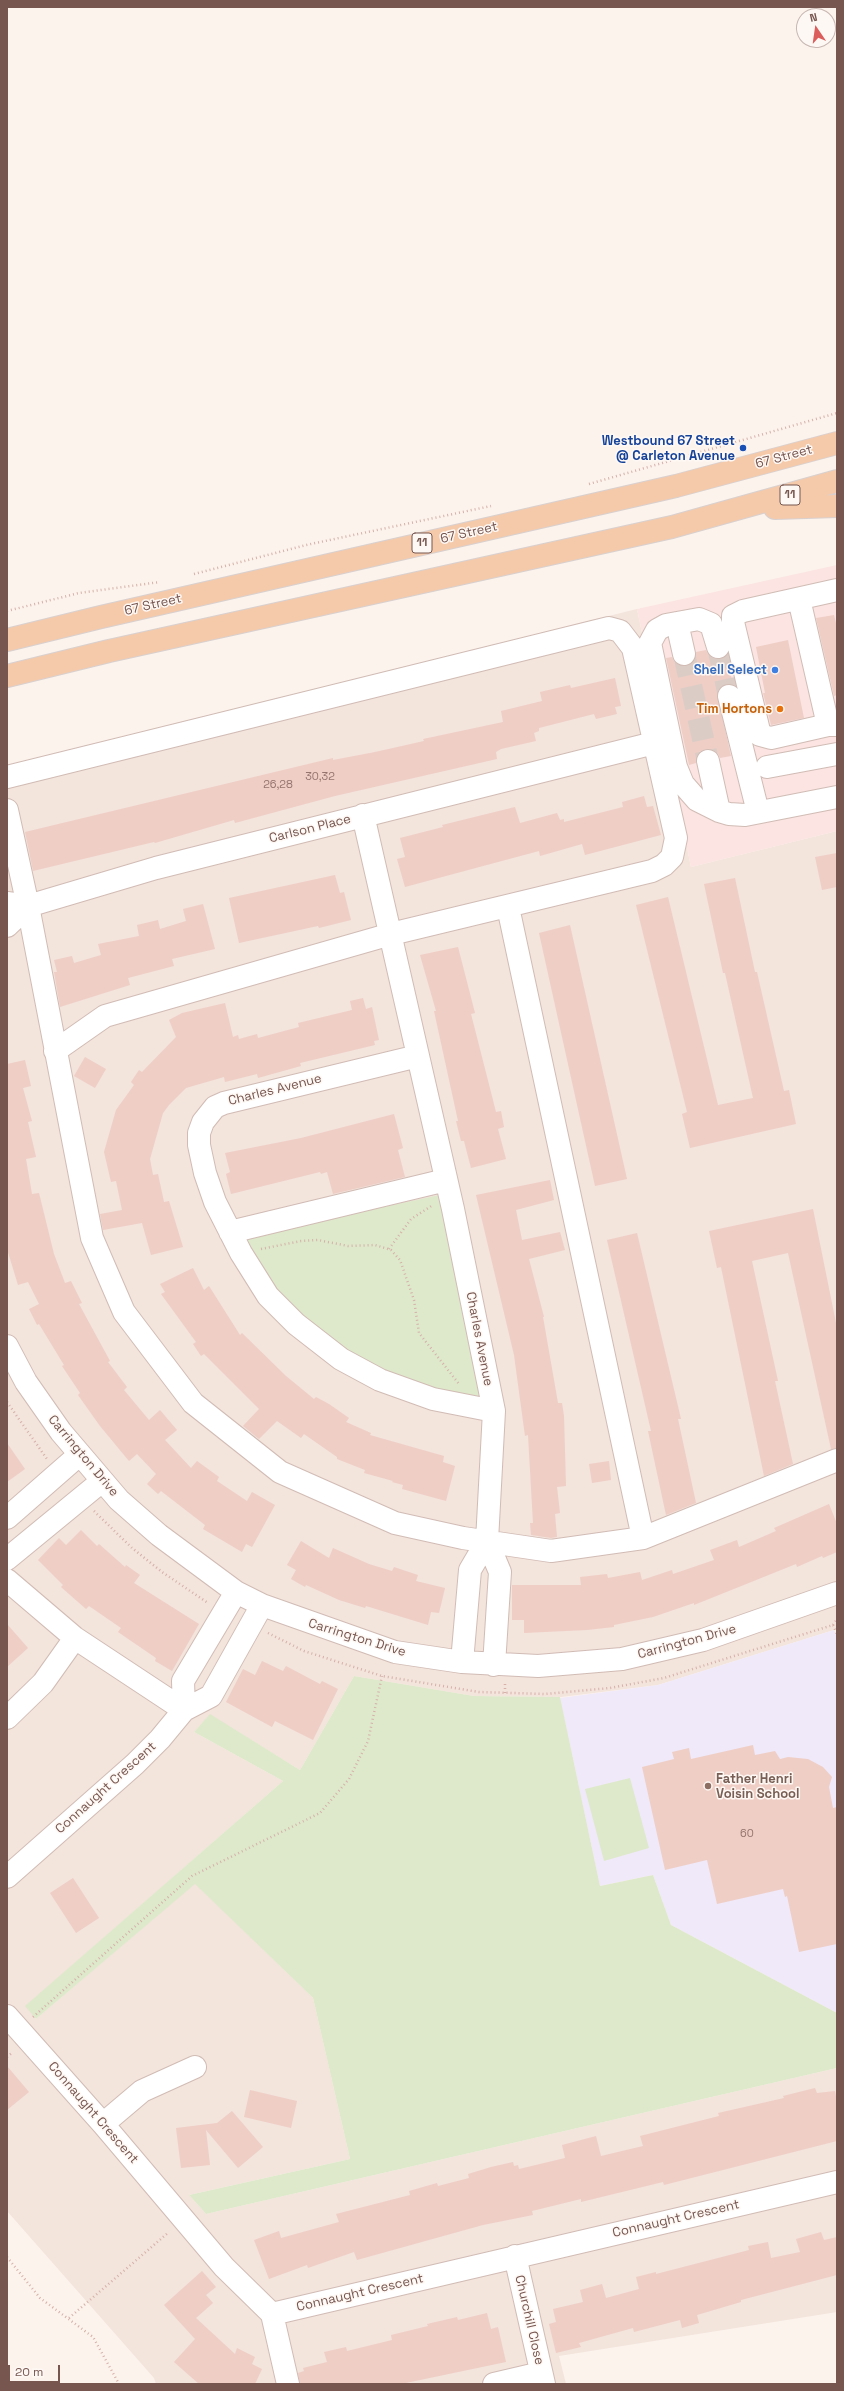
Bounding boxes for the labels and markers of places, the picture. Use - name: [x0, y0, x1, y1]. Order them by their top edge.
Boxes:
- place label: Westbound 67 Street @ Carleton Avenue: [602, 433, 735, 464]
- marker: Westbound 67 Street @ Carleton Avenue: [738, 443, 748, 453]
- place label: Shell Select: [694, 662, 767, 678]
- marker: Shell Select: [770, 665, 780, 675]
- place label: Tim Hortons: [697, 701, 772, 717]
- marker: Tim Hortons: [775, 704, 785, 714]
- place label: Father Henri Voisin School: [716, 1771, 800, 1802]
- marker: Father Henri Voisin School: [703, 1781, 713, 1791]

